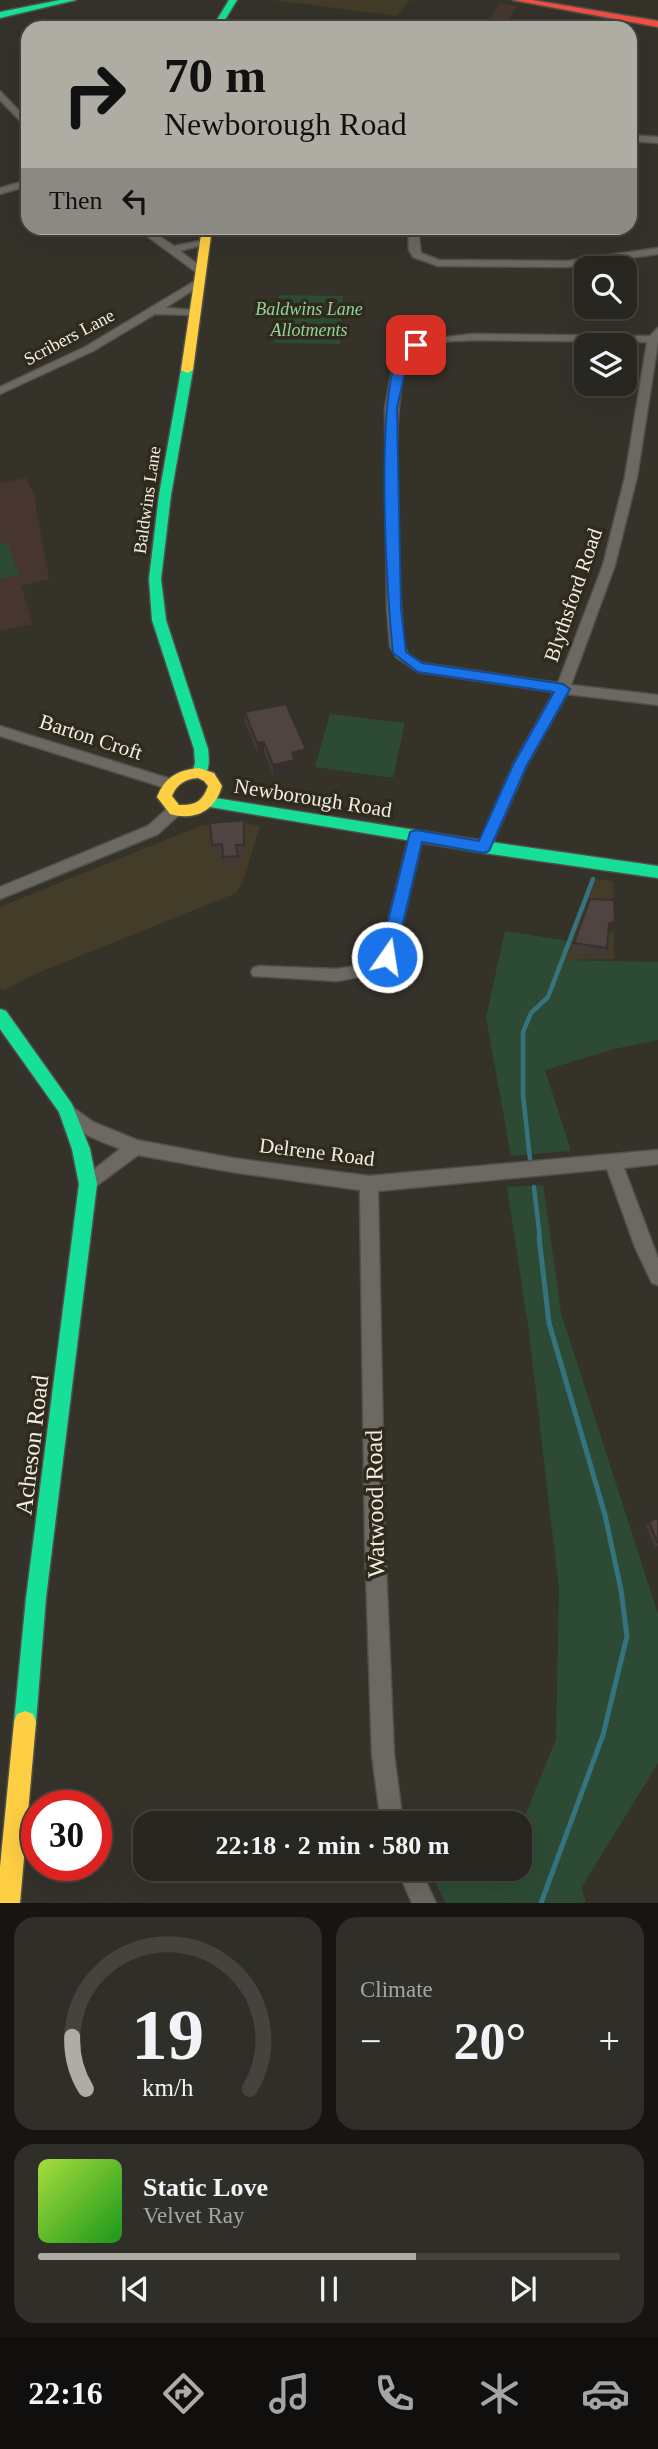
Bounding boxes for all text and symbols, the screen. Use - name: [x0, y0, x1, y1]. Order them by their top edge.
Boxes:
- text: 70 m: [164, 48, 266, 103]
- icon: right: [49, 49, 140, 140]
- text: Newborough Road: [164, 106, 407, 142]
- icon: left: [116, 182, 154, 220]
- text: Then: [49, 186, 102, 215]
- map controls: [574, 256, 637, 396]
- button: search: [574, 256, 637, 319]
- park label: Baldwins Lane Allotments: [255, 299, 363, 340]
- street label: Scribers Lane: [20, 305, 118, 369]
- pin: [386, 315, 446, 375]
- icon: arrive: [397, 326, 435, 364]
- button: layers: [574, 333, 637, 396]
- street label: Baldwins Lane: [130, 445, 164, 555]
- street label: Blythsford Road: [539, 525, 607, 665]
- street label: Barton Croft: [37, 709, 146, 765]
- street label: Newborough Road: [232, 774, 394, 822]
- position arrow: [350, 920, 424, 994]
- street label: Delrene Road: [258, 1133, 377, 1171]
- street label: Acheson Road: [11, 1374, 53, 1516]
- street label: Watwood Road: [361, 1430, 389, 1578]
- speed limit sign: 30: [21, 1790, 112, 1881]
- text: 22:18 · 2 min · 580 m: [216, 1831, 450, 1860]
- text: Climate: [360, 1977, 433, 2002]
- text: 19: [132, 1995, 204, 2076]
- text: 20°: [454, 2013, 526, 2070]
- text: −: [360, 2020, 381, 2062]
- text: +: [599, 2020, 620, 2062]
- text: km/h: [142, 2074, 194, 2101]
- text: Static Love: [143, 2173, 268, 2202]
- text: Velvet Ray: [143, 2203, 245, 2228]
- icon: previous: [116, 2270, 154, 2308]
- icon: pause: [310, 2270, 348, 2308]
- icon: next: [504, 2270, 542, 2308]
- icon: directions: [159, 2369, 208, 2418]
- icon: music: [265, 2369, 314, 2418]
- icon: phone: [370, 2369, 419, 2418]
- icon: climate: [475, 2369, 524, 2418]
- icon: car: [581, 2369, 630, 2418]
- text: 22:16: [28, 2375, 103, 2411]

